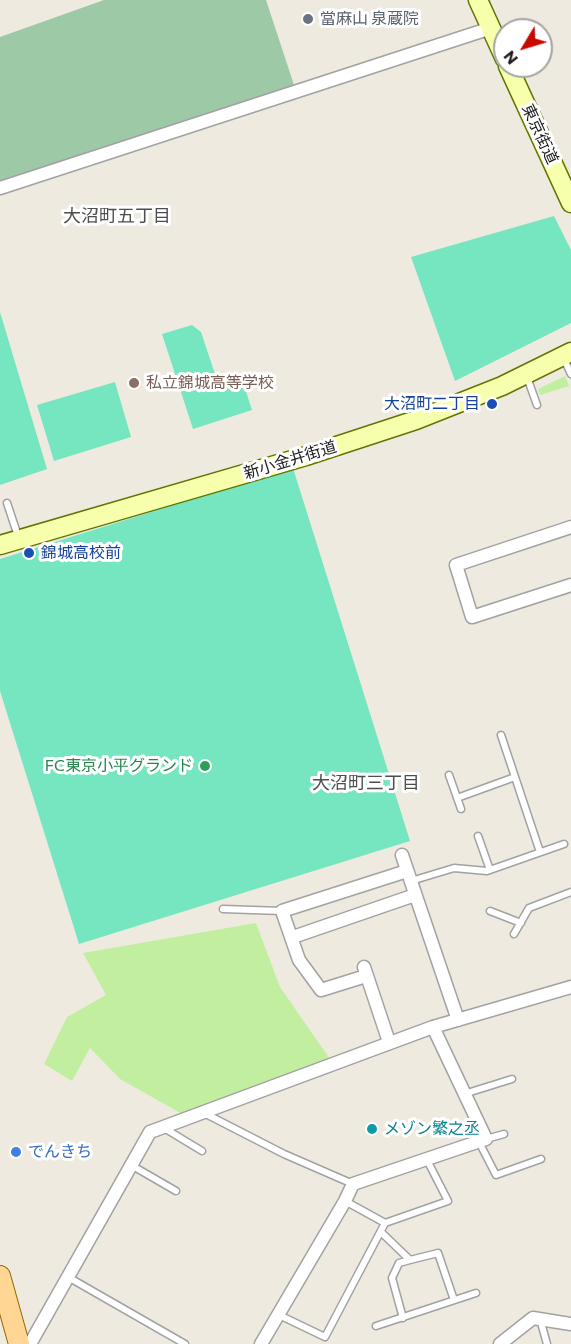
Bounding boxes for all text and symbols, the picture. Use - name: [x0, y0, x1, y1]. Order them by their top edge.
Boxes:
- place label: 當麻山 泉蔵院: [320, 9, 419, 29]
- marker: 當麻山 泉蔵院: [301, 12, 315, 26]
- north arrow: [493, 18, 553, 78]
- text: N: [499, 48, 521, 69]
- street label: 東京街道: [518, 101, 562, 167]
- district label: 大沼町五丁目: [63, 205, 171, 227]
- place label: 私立錦城高等学校: [146, 373, 274, 393]
- marker: 私立錦城高等学校: [127, 376, 141, 390]
- place label: 大沼町二丁目: [384, 394, 480, 414]
- marker: 大沼町二丁目: [485, 397, 499, 411]
- street label: 新小金井街道: [241, 437, 339, 483]
- place label: 錦城高校前: [41, 543, 121, 563]
- marker: 錦城高校前: [22, 546, 36, 560]
- place label: FC東京小平グランド: [45, 756, 193, 776]
- marker: FC東京小平グランド: [198, 759, 212, 773]
- district label: 大沼町三丁目: [312, 772, 420, 794]
- place label: メゾン繁之丞: [384, 1119, 480, 1139]
- marker: メゾン繁之丞: [365, 1122, 379, 1136]
- place label: でんきち: [28, 1142, 92, 1162]
- marker: でんきち: [9, 1145, 23, 1159]

